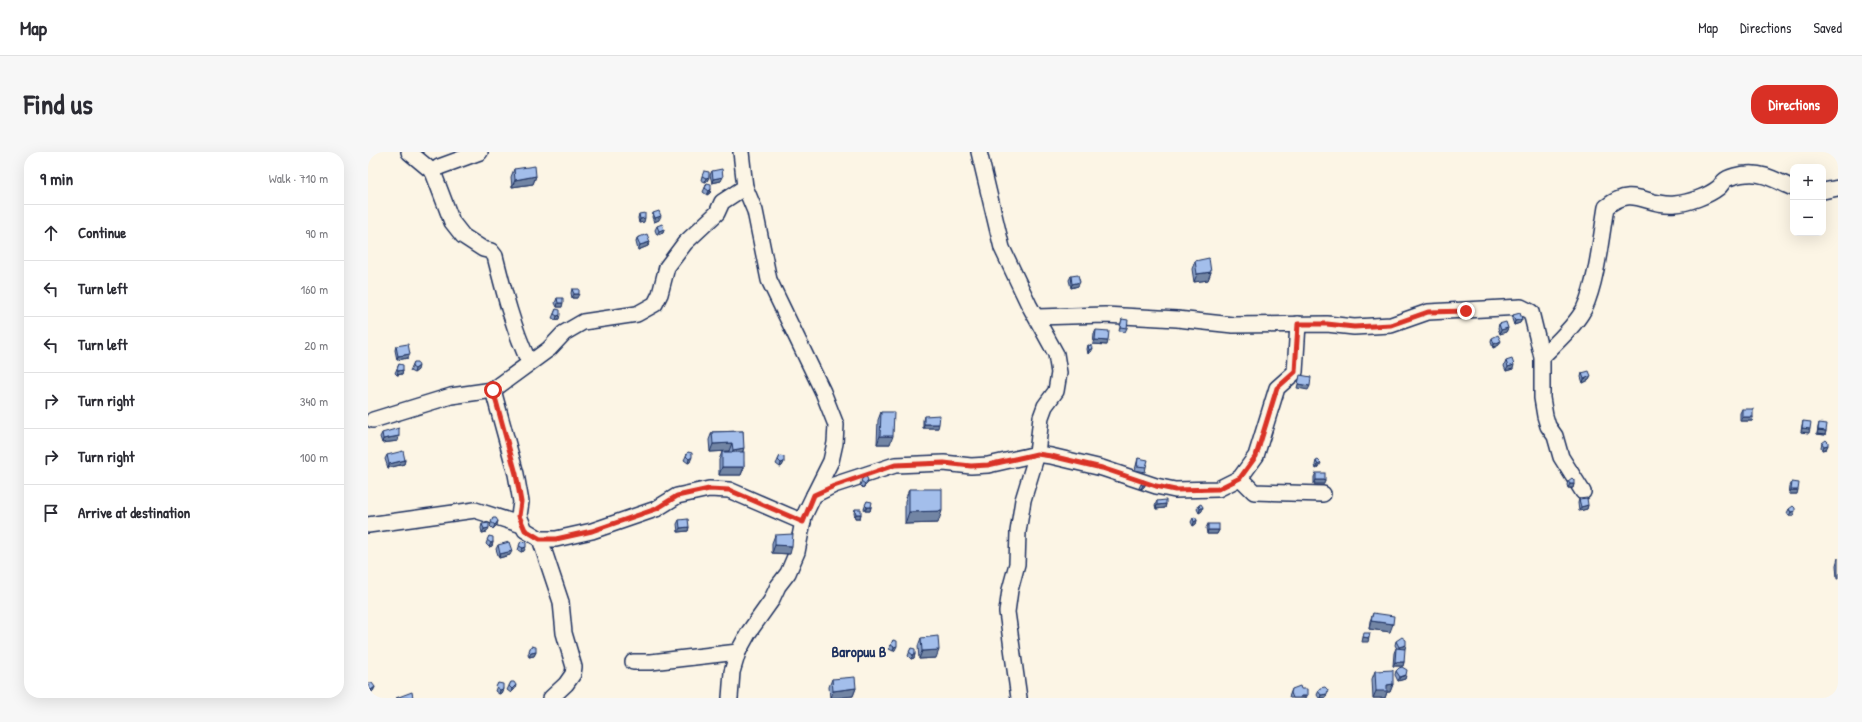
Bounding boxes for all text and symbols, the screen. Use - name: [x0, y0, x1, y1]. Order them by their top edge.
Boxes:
- text: Map: [20, 15, 47, 41]
- text: Map: [1698, 18, 1718, 37]
- text: Directions: [1740, 18, 1791, 37]
- text: Saved: [1813, 18, 1842, 37]
- text: Find us: [24, 85, 93, 123]
- button: Directions: [1751, 85, 1838, 124]
- map controls: [1790, 164, 1826, 236]
- button: +: [1790, 164, 1826, 200]
- text: 9 min: [40, 167, 73, 190]
- text: Walk · 710 m: [269, 169, 328, 187]
- button: −: [1790, 200, 1826, 236]
- icon: ahead: [40, 222, 62, 244]
- text: Continue: [78, 222, 126, 243]
- text: 90 m: [306, 224, 328, 242]
- icon: left: [40, 278, 62, 300]
- text: Turn left: [78, 278, 128, 299]
- text: 160 m: [300, 280, 328, 298]
- route end: [1457, 302, 1475, 320]
- icon: left: [40, 334, 62, 356]
- text: Turn left: [78, 334, 128, 355]
- text: 20 m: [304, 336, 328, 354]
- route start: [484, 381, 502, 399]
- icon: right: [40, 390, 62, 412]
- text: Turn right: [78, 390, 134, 411]
- text: 340 m: [300, 392, 328, 410]
- icon: right: [40, 446, 62, 468]
- text: Turn right: [78, 446, 134, 467]
- text: 100 m: [300, 448, 328, 466]
- icon: arrive: [40, 502, 62, 524]
- text: Arrive at destination: [78, 502, 190, 523]
- district label: Baropuu B: [832, 641, 887, 663]

